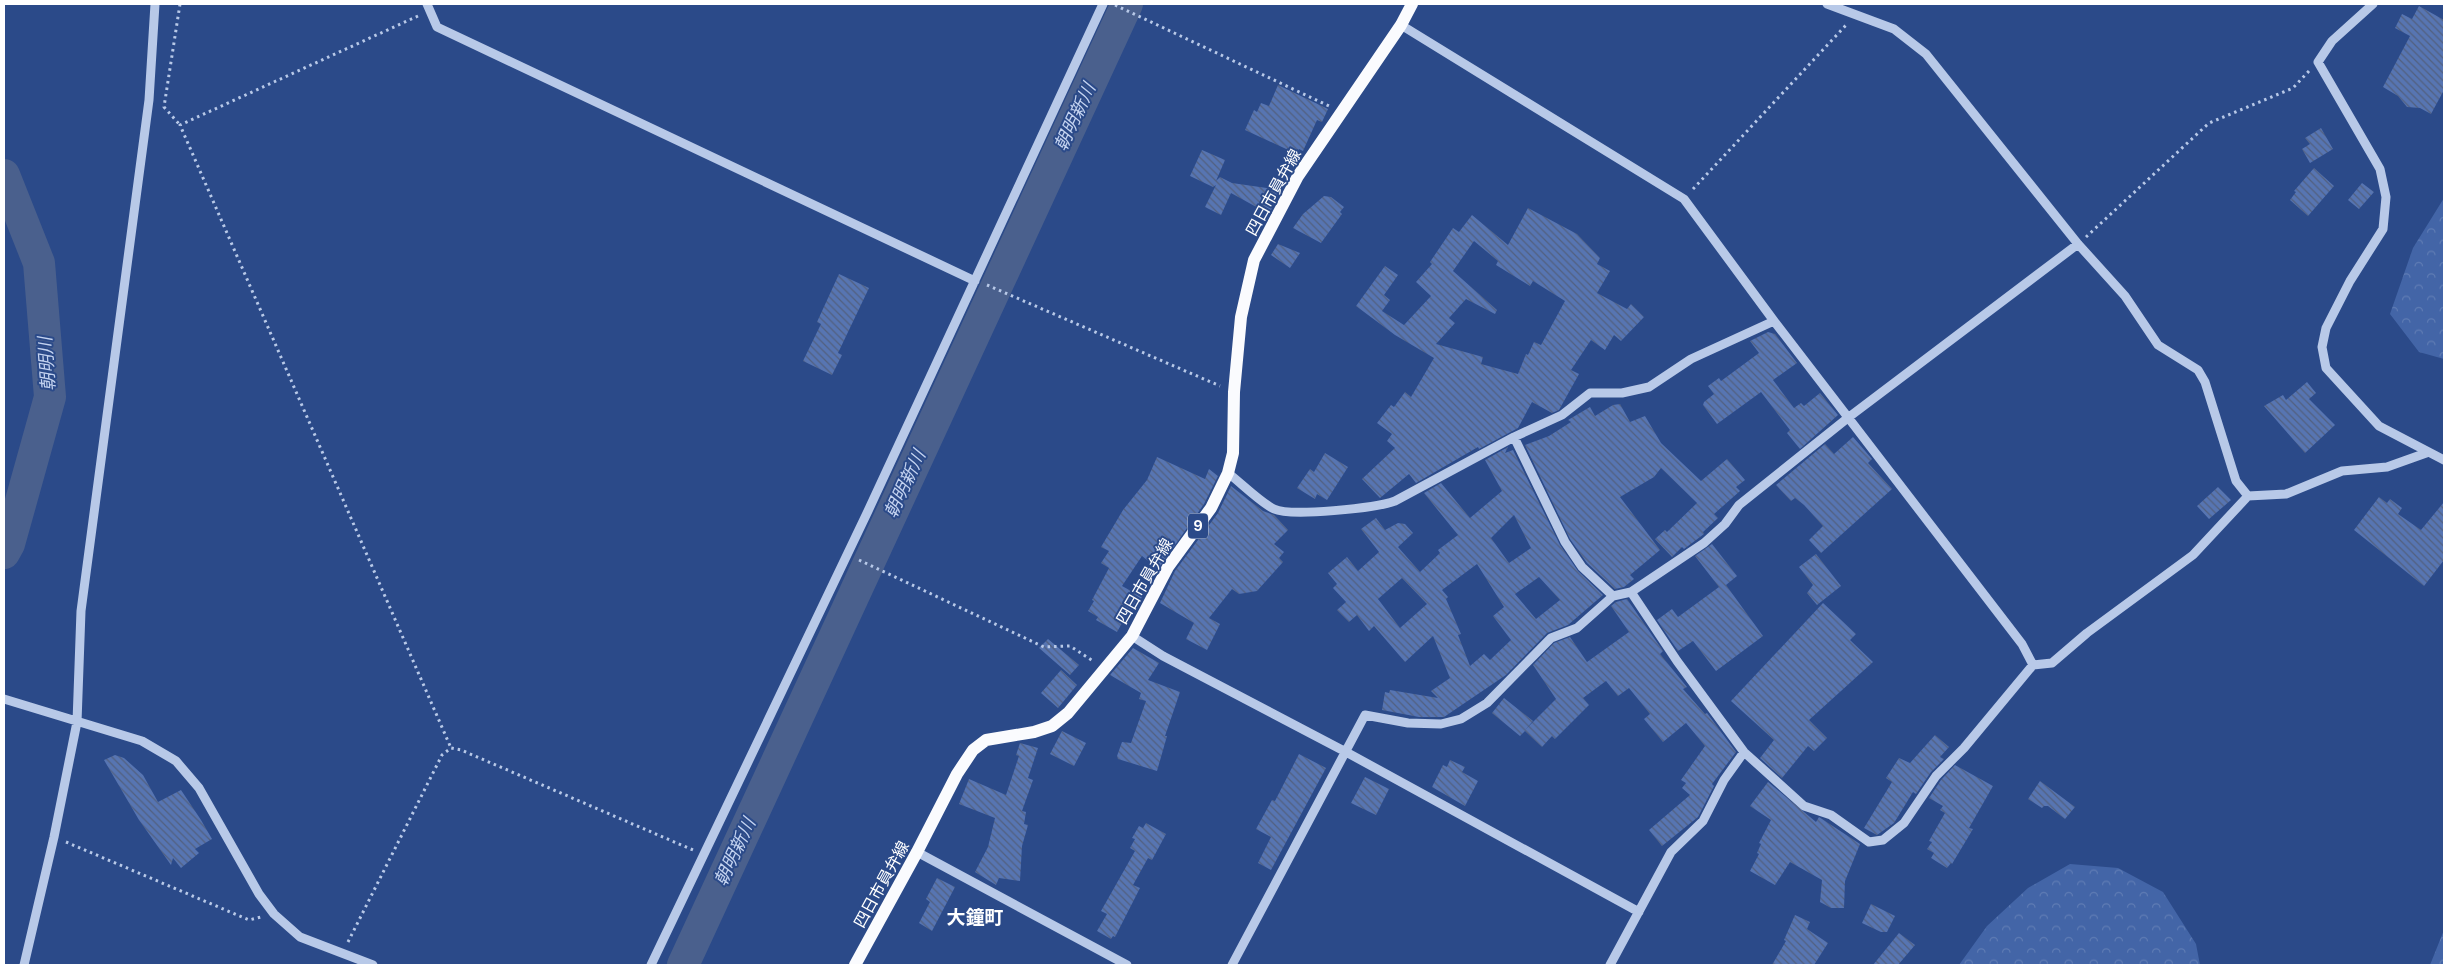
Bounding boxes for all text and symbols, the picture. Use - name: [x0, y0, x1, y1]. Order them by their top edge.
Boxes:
- water label: 朝明新川: [1049, 77, 1102, 155]
- street label: 四日市員弁線: [1241, 145, 1306, 239]
- water label: 朝明川: [33, 334, 61, 392]
- water label: 朝明新川: [879, 444, 932, 522]
- road number: 9: [1188, 514, 1208, 538]
- street label: 四日市員弁線: [1111, 534, 1178, 628]
- water label: 朝明新川: [709, 812, 762, 890]
- street label: 四日市員弁線: [849, 837, 914, 931]
- district label: 大鐘町: [946, 905, 1004, 930]

